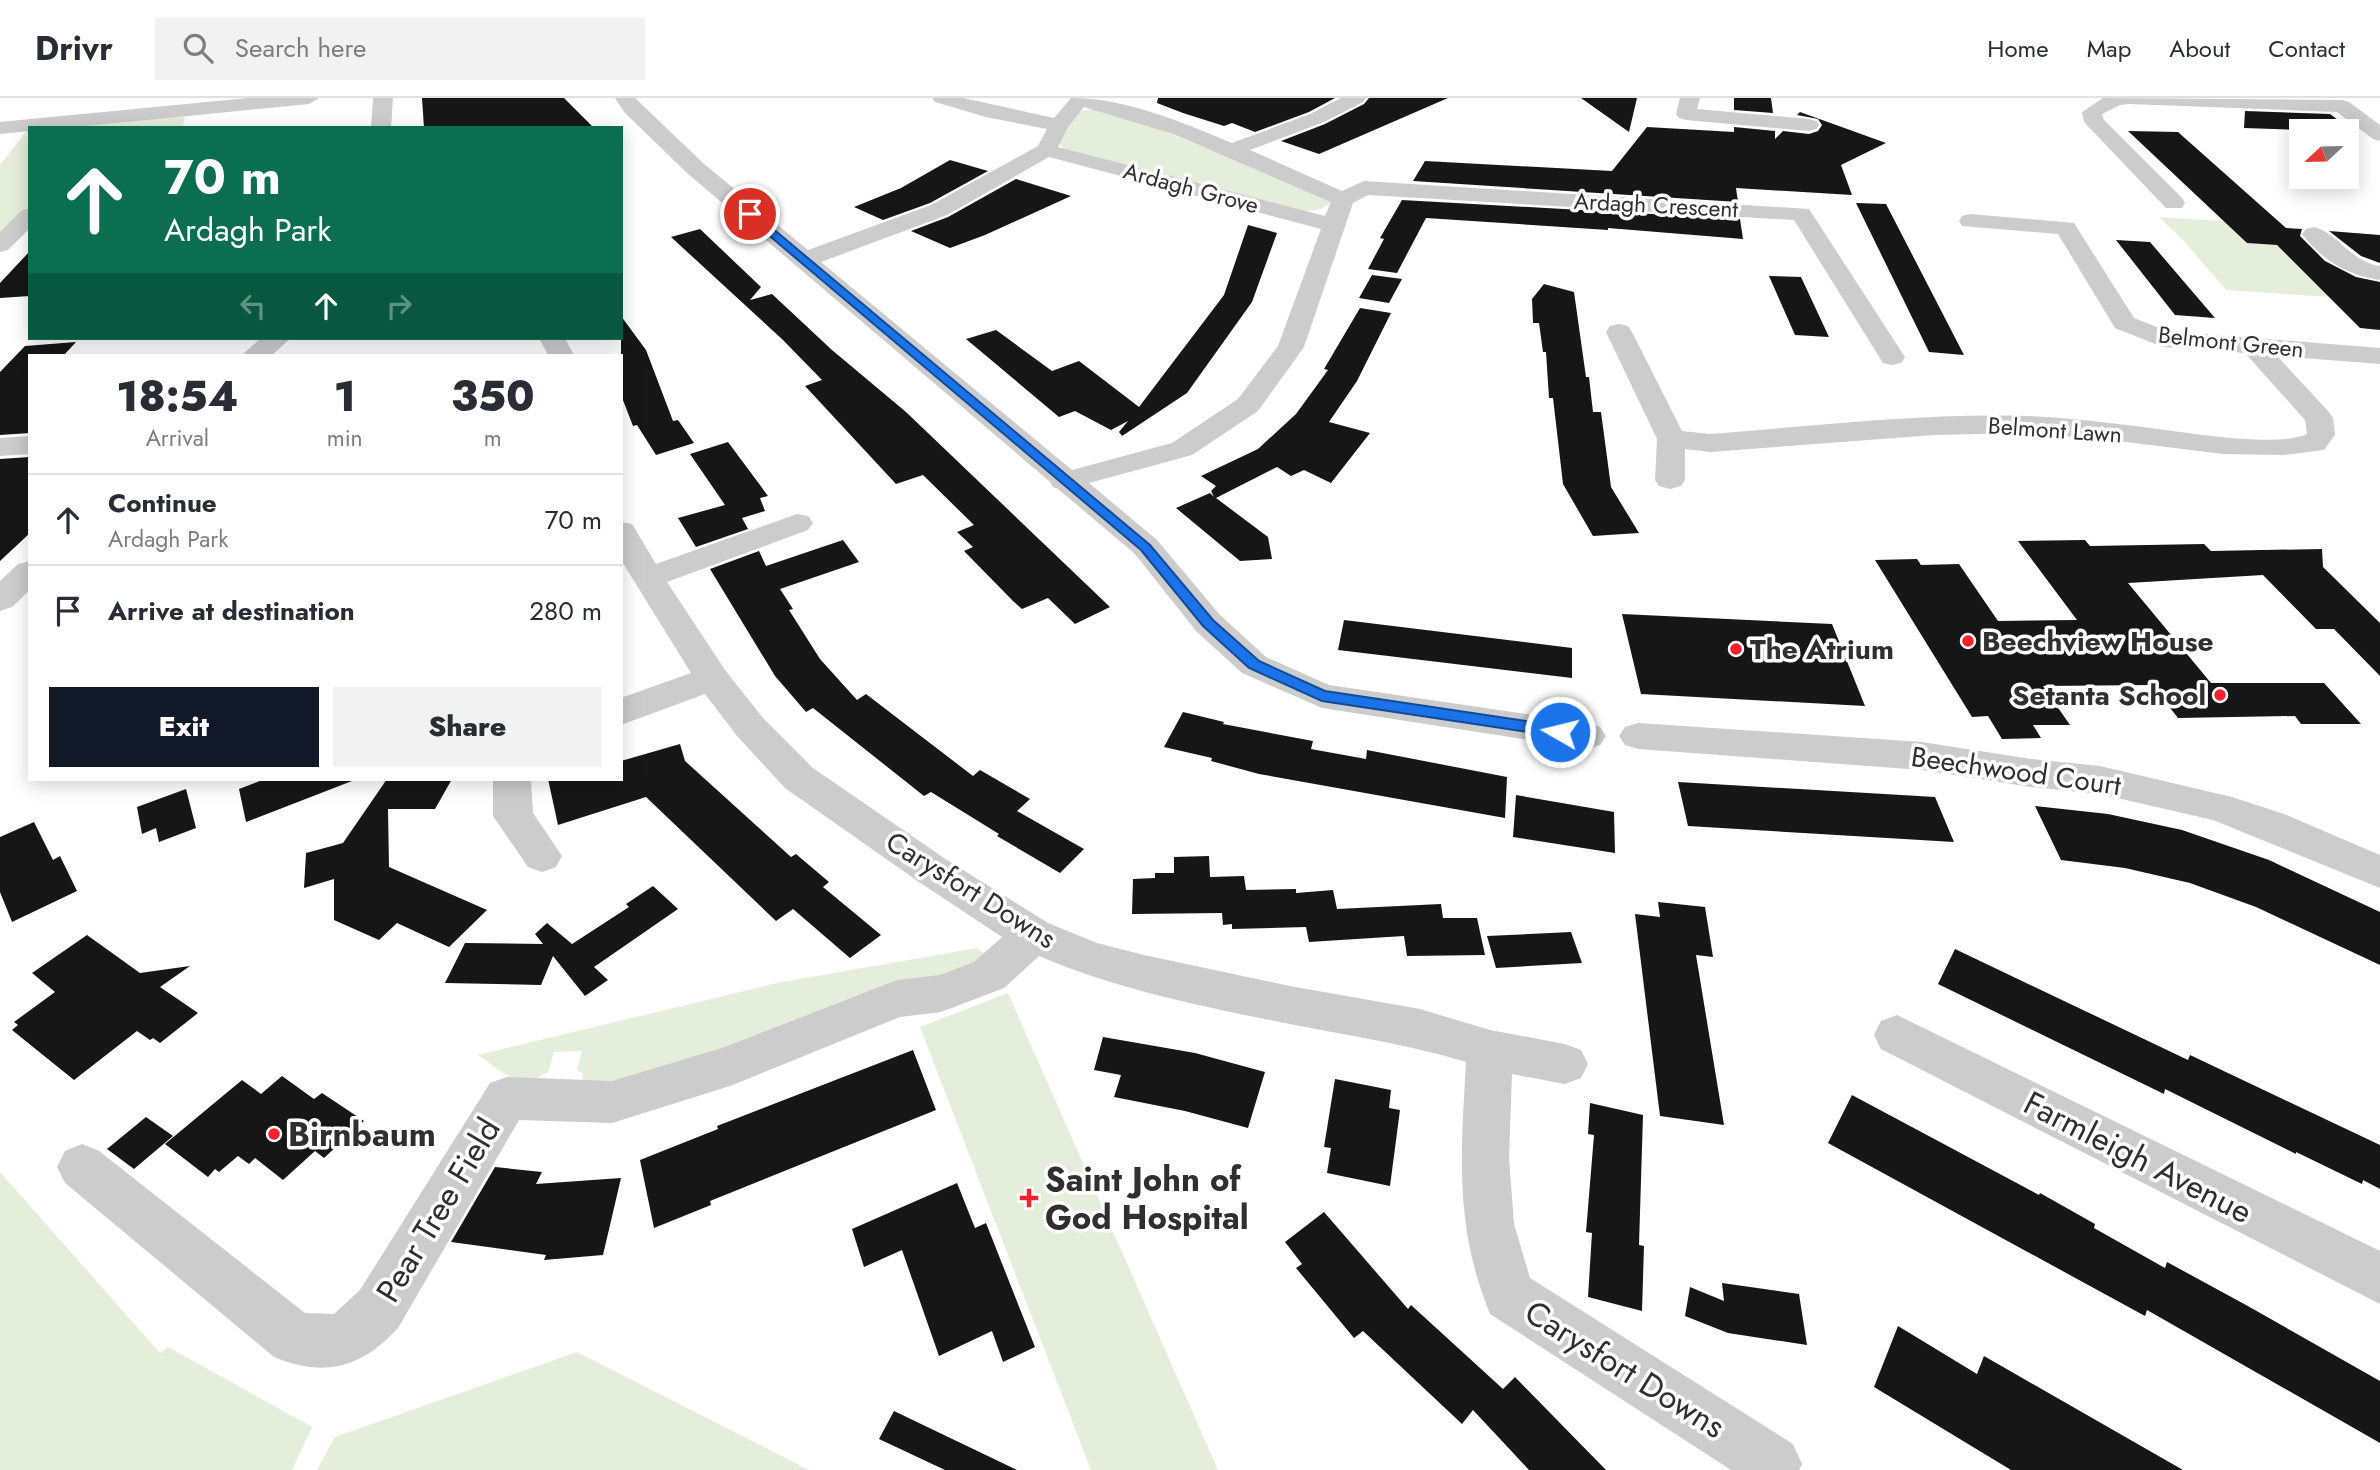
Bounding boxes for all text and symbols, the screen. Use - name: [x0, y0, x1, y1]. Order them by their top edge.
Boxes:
- search box: [155, 17, 645, 80]
- text: Drivr: [35, 25, 113, 72]
- icon: search: [179, 29, 217, 67]
- text: Search here: [235, 29, 366, 67]
- text: Home: [1987, 31, 2049, 66]
- text: Map: [2087, 31, 2131, 66]
- text: About: [2169, 31, 2230, 66]
- text: Contact: [2268, 31, 2345, 66]
- north arrow: [2289, 119, 2359, 189]
- map controls: [2289, 119, 2359, 189]
- text: 70 m: [164, 142, 281, 212]
- icon: ahead: [49, 154, 140, 245]
- street label: Ardagh Grove: [1120, 154, 1262, 222]
- pin: [720, 184, 780, 244]
- street label: Ardagh Crescent: [1573, 184, 1739, 226]
- icon: arrive: [731, 195, 769, 233]
- text: Ardagh Park: [164, 207, 331, 253]
- icon: left: [234, 287, 272, 325]
- icon: ahead: [307, 287, 345, 325]
- icon: right: [380, 287, 418, 325]
- street label: Belmont Green: [2157, 317, 2305, 367]
- text: 18:54: [116, 366, 238, 427]
- text: 1: [334, 366, 356, 427]
- text: 350: [451, 366, 535, 427]
- street label: Belmont Lawn: [1987, 408, 2123, 452]
- text: Arrival: [146, 421, 209, 455]
- text: min: [327, 421, 363, 455]
- text: m: [484, 421, 502, 455]
- text: Continue: [108, 484, 217, 522]
- icon: ahead: [49, 501, 87, 539]
- text: 70 m: [545, 501, 602, 539]
- text: Ardagh Park: [108, 522, 228, 556]
- icon: arrive: [49, 592, 87, 630]
- text: Arrive at destination: [108, 592, 355, 630]
- text: 280 m: [529, 592, 602, 630]
- place label: Beechview House: [1982, 621, 2214, 662]
- place label: The Atrium: [1750, 629, 1894, 670]
- marker: Beechview House: [1960, 633, 1976, 649]
- marker: The Atrium: [1728, 641, 1744, 657]
- place label: Setanta School: [2012, 675, 2206, 716]
- button: Exit: [49, 687, 319, 767]
- button: Share: [333, 687, 602, 767]
- marker: Setanta School: [2212, 687, 2228, 703]
- position arrow: [1523, 695, 1597, 769]
- street label: Beechwood Court: [1908, 736, 2124, 806]
- street label: Carysfort Downs: [878, 821, 1064, 959]
- street label: Farmleigh Avenue: [2016, 1079, 2260, 1235]
- street label: Pear Tree Field: [365, 1109, 511, 1311]
- place label: Birnbaum: [288, 1111, 436, 1158]
- marker: Birnbaum: [266, 1126, 282, 1142]
- place label: Saint John of God Hospital: [1045, 1156, 1249, 1241]
- marker: Saint John of God Hospital: [1019, 1188, 1039, 1208]
- street label: Carysfort Downs: [1516, 1289, 1734, 1449]

